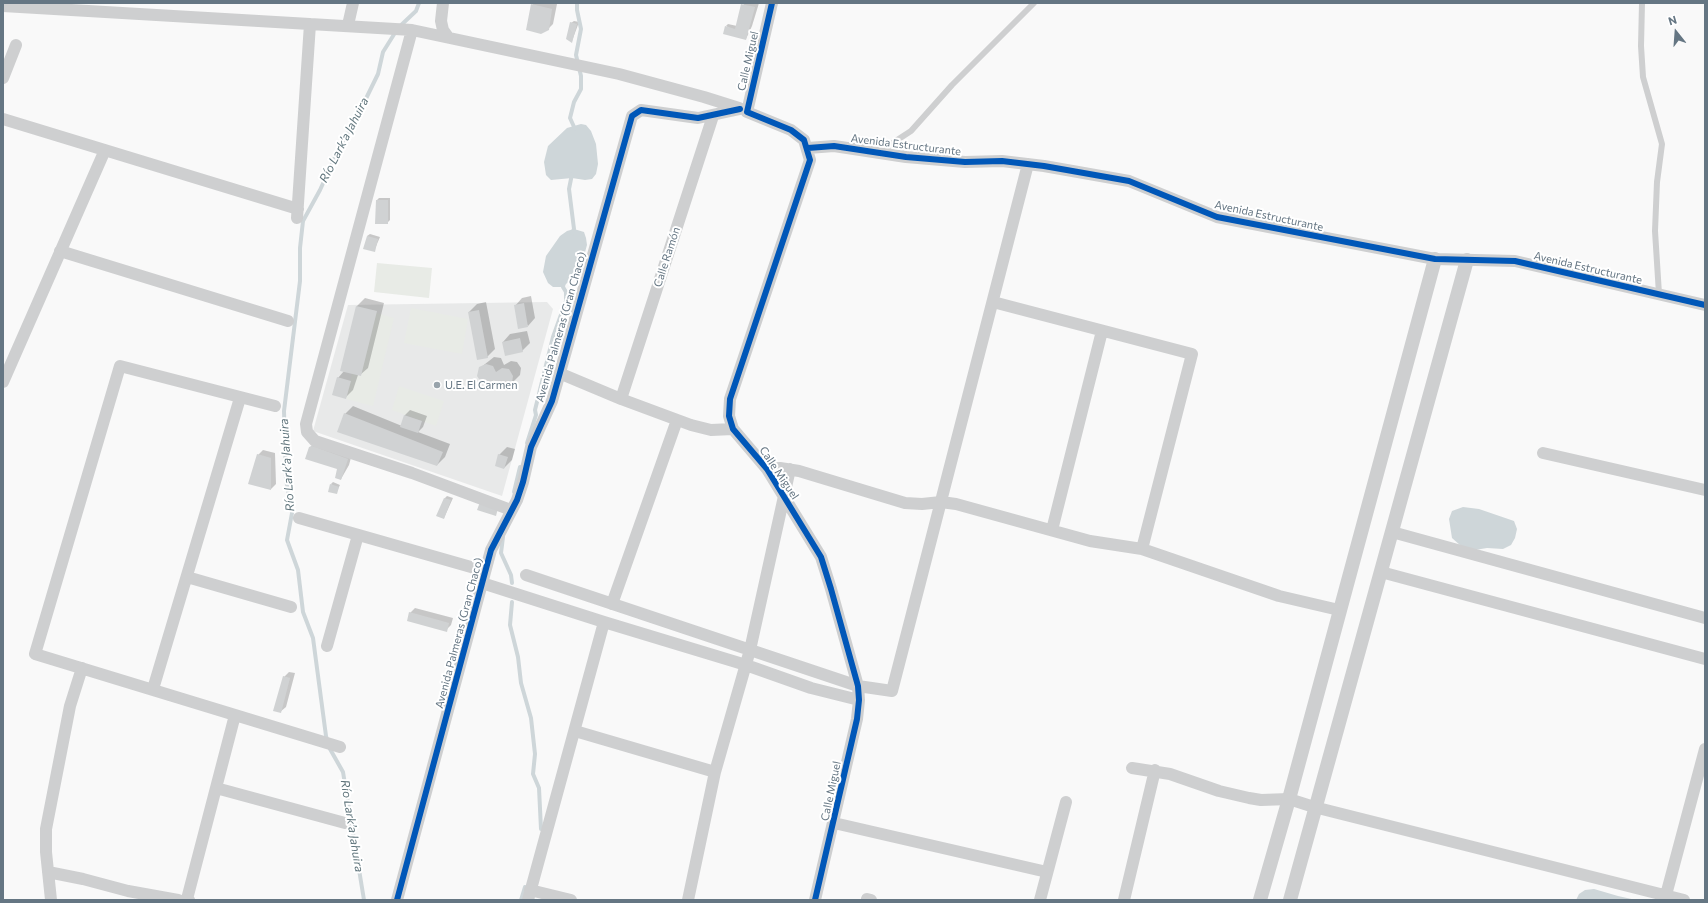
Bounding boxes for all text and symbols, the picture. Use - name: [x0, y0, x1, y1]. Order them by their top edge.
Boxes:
- north arrow: [1656, 12, 1696, 52]
- text: N: [1666, 13, 1678, 27]
- street label: Calle Miguel: [735, 30, 761, 92]
- water label: Río Lark’a Jahuira: [316, 95, 372, 185]
- street label: Avenida Estructurante: [850, 132, 962, 158]
- street label: Avenida Estructurante: [1213, 198, 1325, 234]
- street label: Calle Ramón: [651, 225, 683, 289]
- street label: Avenida Estructurante: [1532, 249, 1644, 287]
- street label: Avenida Palmeras (Gran Chaco): [533, 250, 589, 404]
- place label: U.E. El Carmen: [445, 378, 517, 392]
- marker: U.E. El Carmen: [432, 380, 442, 390]
- water label: Río Lark’a Jahuira: [277, 418, 297, 512]
- street label: Calle Miguel: [757, 444, 801, 502]
- street label: Avenida Palmeras (Gran Chaco): [432, 556, 486, 710]
- street label: Calle Miguel: [818, 760, 844, 822]
- water label: Río Lark’a Jahuira: [338, 779, 366, 873]

